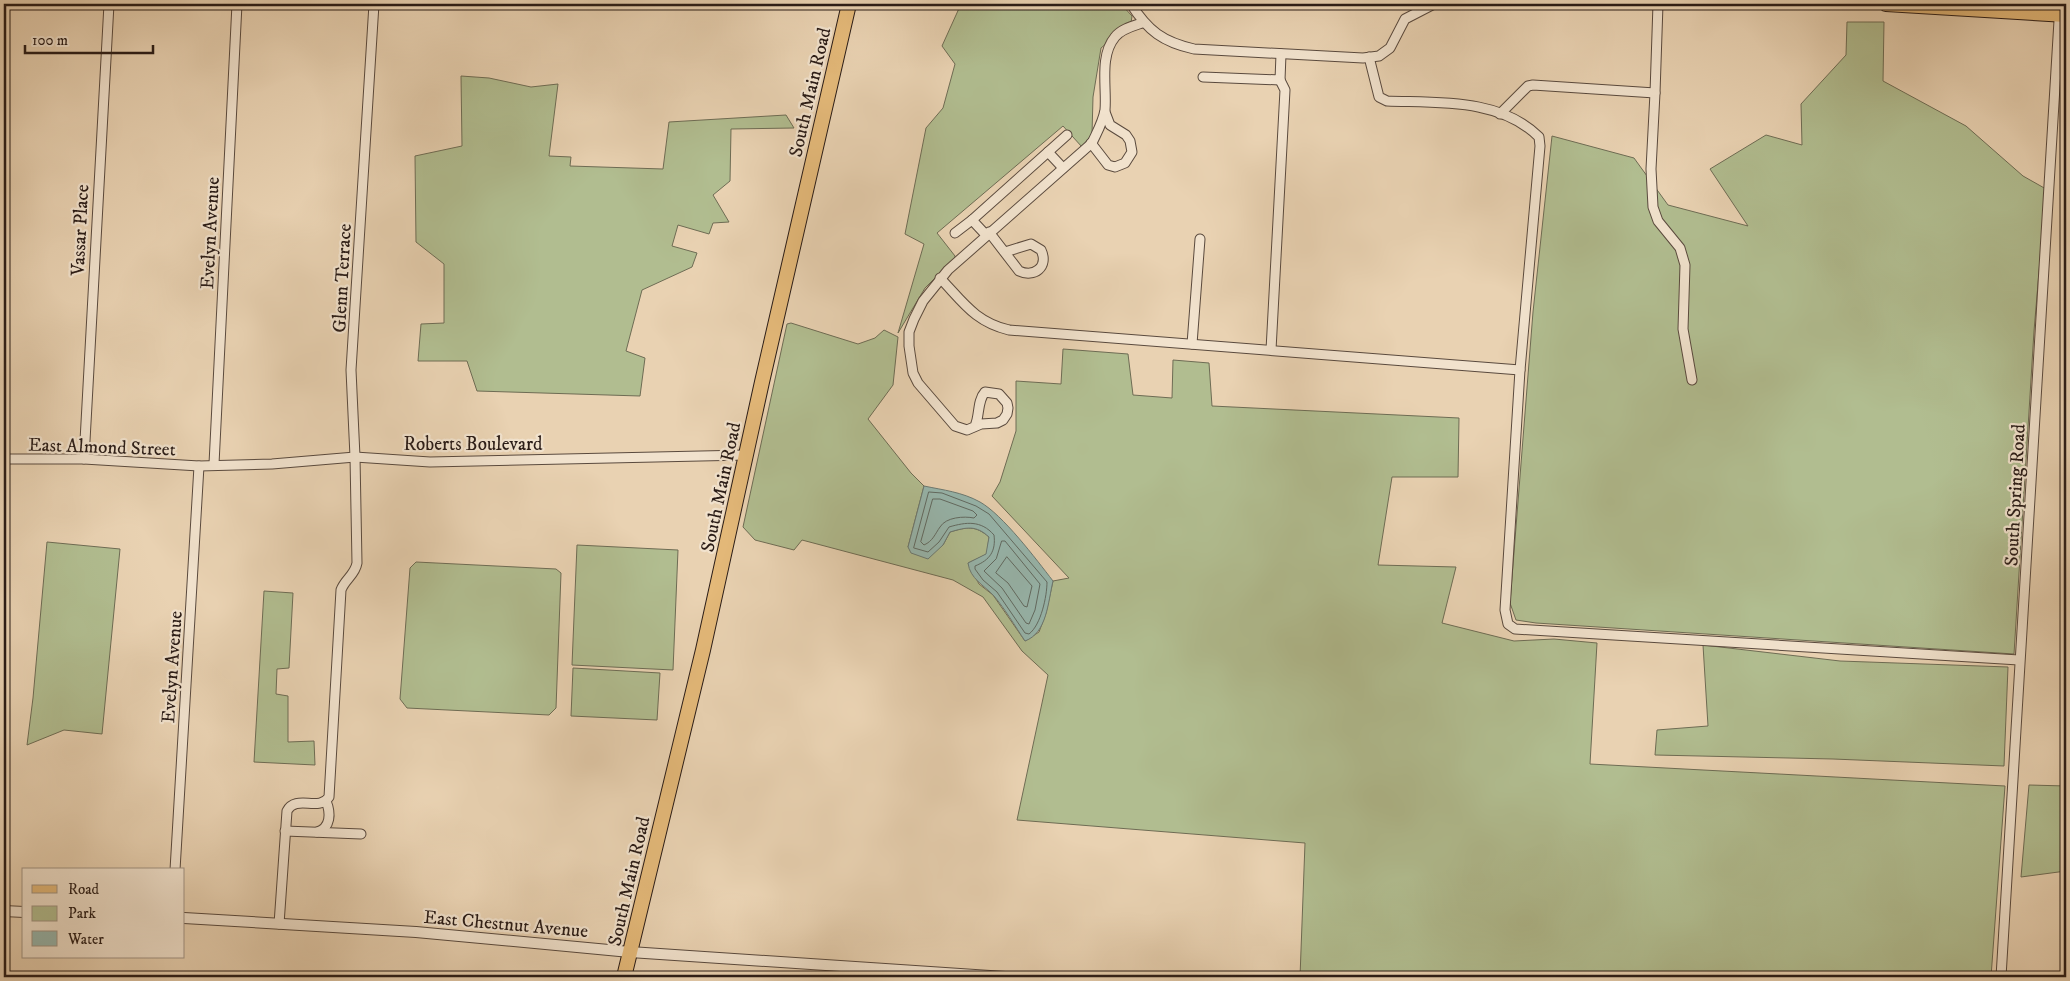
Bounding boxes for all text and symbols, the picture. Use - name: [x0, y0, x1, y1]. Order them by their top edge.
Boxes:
- scale bar: [25, 22, 152, 54]
- street label: South Main Road: [784, 25, 837, 159]
- text: 100 m: [32, 31, 68, 50]
- street label: Evelyn Avenue: [196, 176, 225, 290]
- street label: Vassar Place: [67, 184, 94, 277]
- street label: Glenn Terrace: [328, 223, 357, 333]
- street label: South Main Road: [696, 420, 747, 554]
- street label: South Spring Road: [2000, 423, 2031, 567]
- street label: East Almond Street: [28, 433, 176, 462]
- street label: Roberts Boulevard: [403, 433, 543, 456]
- street label: Evelyn Avenue: [157, 610, 188, 724]
- street label: South Main Road: [603, 814, 656, 948]
- legend: [22, 868, 185, 958]
- text: Road: [68, 880, 100, 899]
- text: Park: [68, 904, 97, 923]
- street label: East Chestnut Avenue: [423, 906, 589, 943]
- text: Water: [67, 930, 104, 949]

